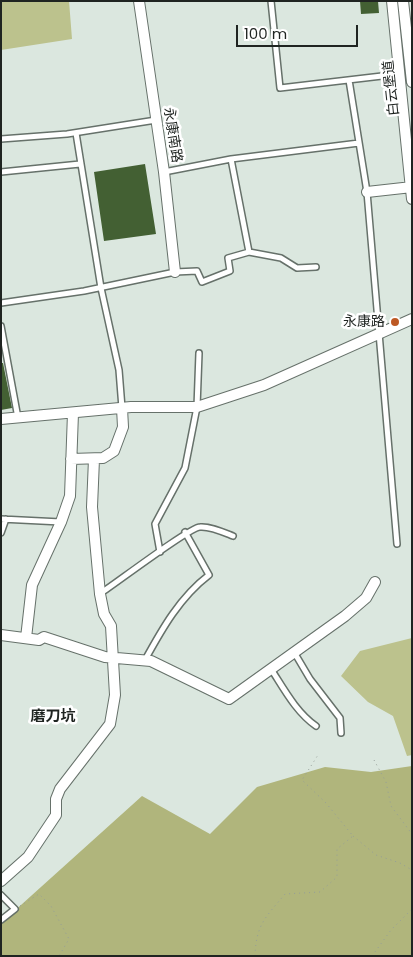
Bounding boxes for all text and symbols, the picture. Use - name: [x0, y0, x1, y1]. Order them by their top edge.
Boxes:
- scale bar: [238, 15, 360, 47]
- text: 100 m: [244, 23, 287, 44]
- street label: 白云堡道: [381, 59, 403, 117]
- street label: 永康南路: [159, 106, 185, 164]
- place label: 永康路: [343, 314, 385, 330]
- marker: 永康路: [389, 316, 401, 328]
- district label: 磨刀坑: [31, 708, 75, 726]

